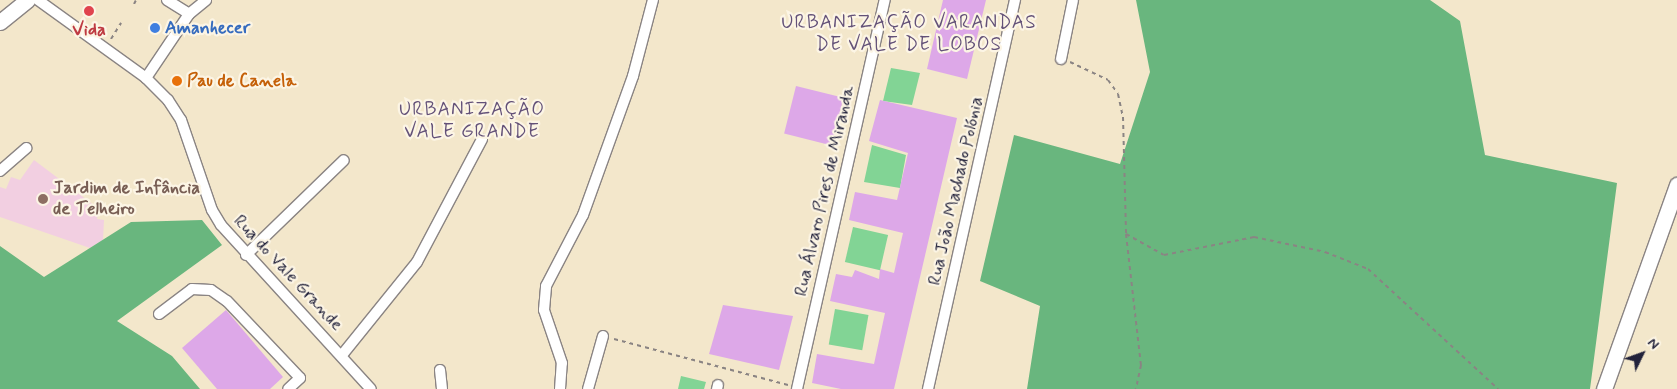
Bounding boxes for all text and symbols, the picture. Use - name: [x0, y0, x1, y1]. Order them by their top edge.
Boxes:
- marker: Vida: [83, 5, 95, 17]
- district label: URBANIZAÇÃO VARANDAS DE VALE DE LOBOS: [783, 12, 1035, 56]
- place label: Amanhecer: [165, 17, 250, 39]
- place label: Vida: [72, 19, 106, 41]
- marker: Amanhecer: [149, 22, 161, 34]
- place label: Pau de Canela: [187, 70, 294, 92]
- marker: Pau de Canela: [171, 75, 183, 87]
- street label: Rua Álvaro Pires de Miranda: [790, 82, 860, 300]
- street label: Rua João Machado Polónia: [924, 94, 988, 288]
- district label: URBANIZAÇÃO VALE GRANDE: [400, 99, 544, 143]
- place label: Jardim de Infância de Telheiro: [53, 178, 200, 220]
- marker: Jardim de Infância de Telheiro: [37, 193, 49, 205]
- street label: Rua do Vale Grande: [229, 211, 347, 335]
- north arrow: [1617, 329, 1667, 379]
- text: N: [1643, 334, 1663, 353]

